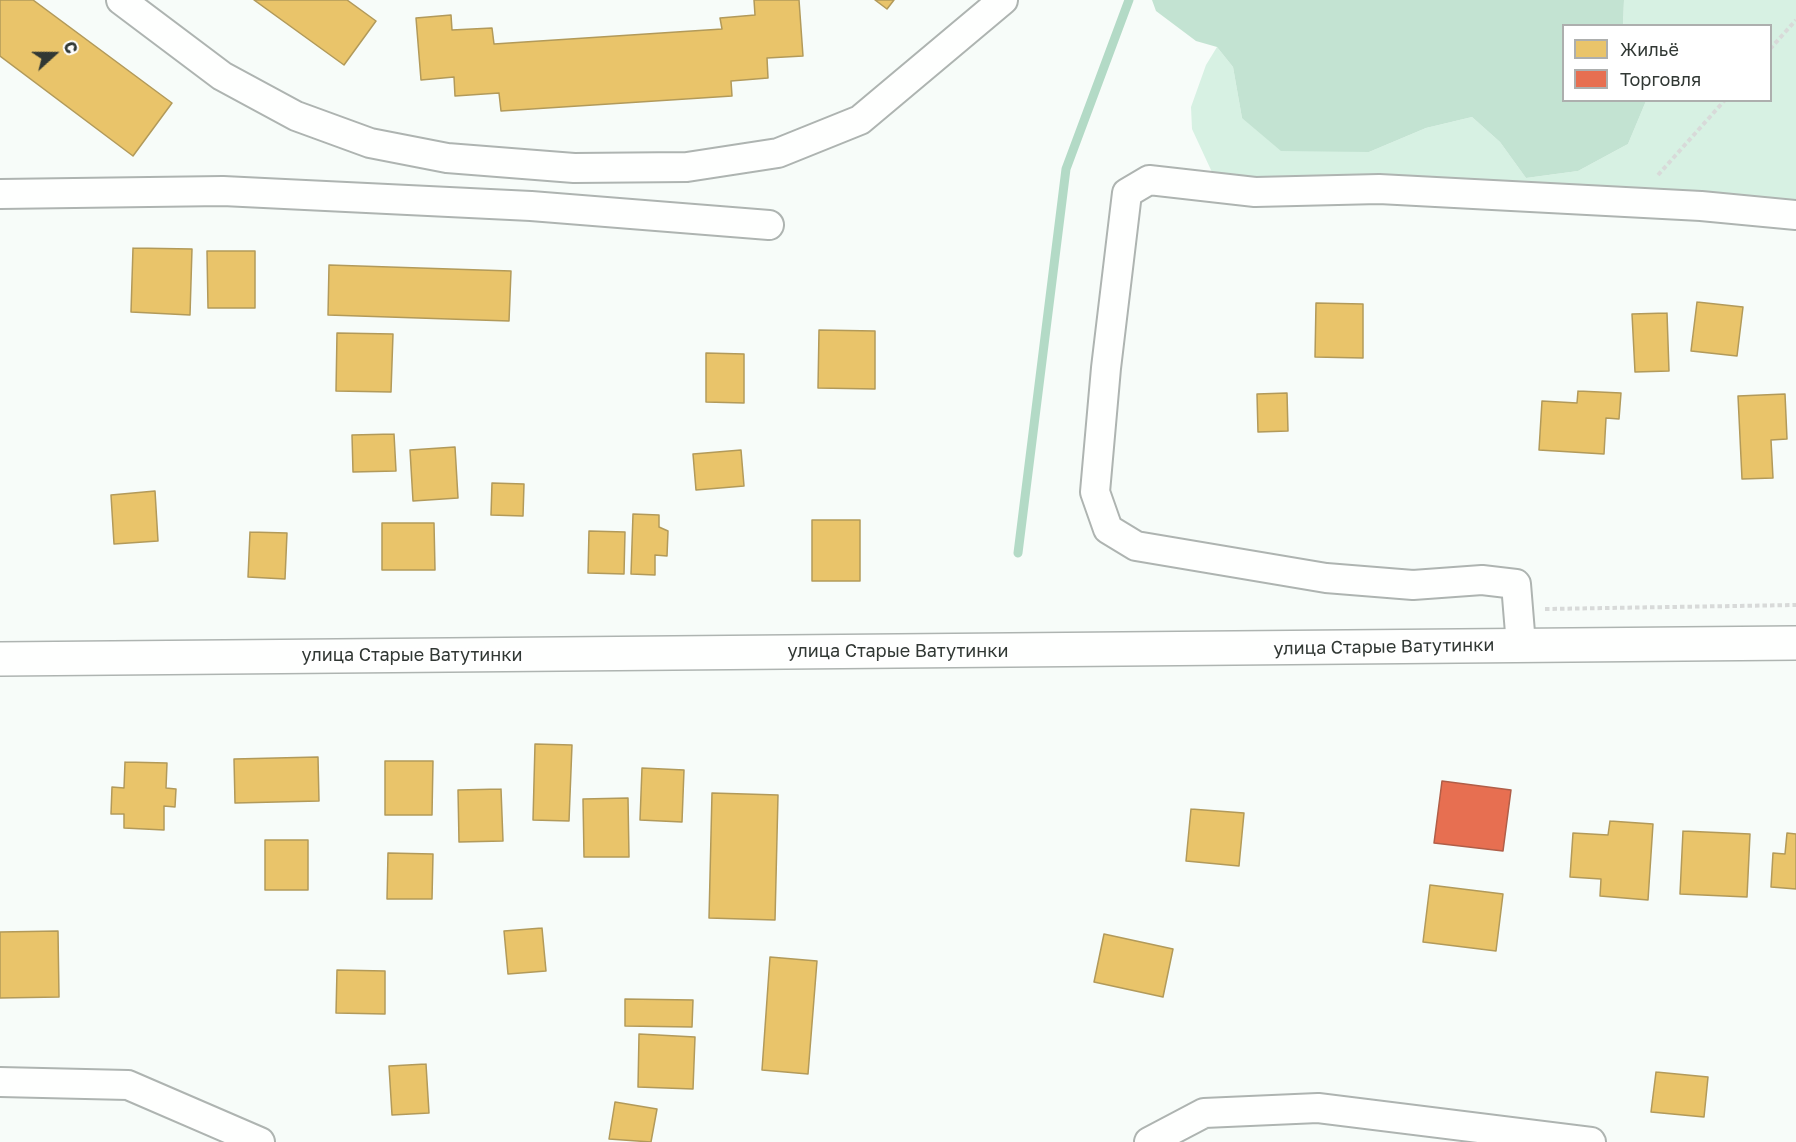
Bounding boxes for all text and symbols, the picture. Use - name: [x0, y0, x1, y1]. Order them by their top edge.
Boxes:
- north arrow: [24, 24, 84, 84]
- legend: [1562, 24, 1772, 102]
- text: Жильё: [1620, 38, 1679, 60]
- text: С: [59, 39, 82, 56]
- text: Торговля: [1620, 68, 1701, 90]
- street label: улица Старые Ватутинки: [1273, 634, 1495, 660]
- street label: улица Старые Ватутинки: [787, 640, 1009, 662]
- street label: улица Старые Ватутинки: [301, 644, 523, 666]

